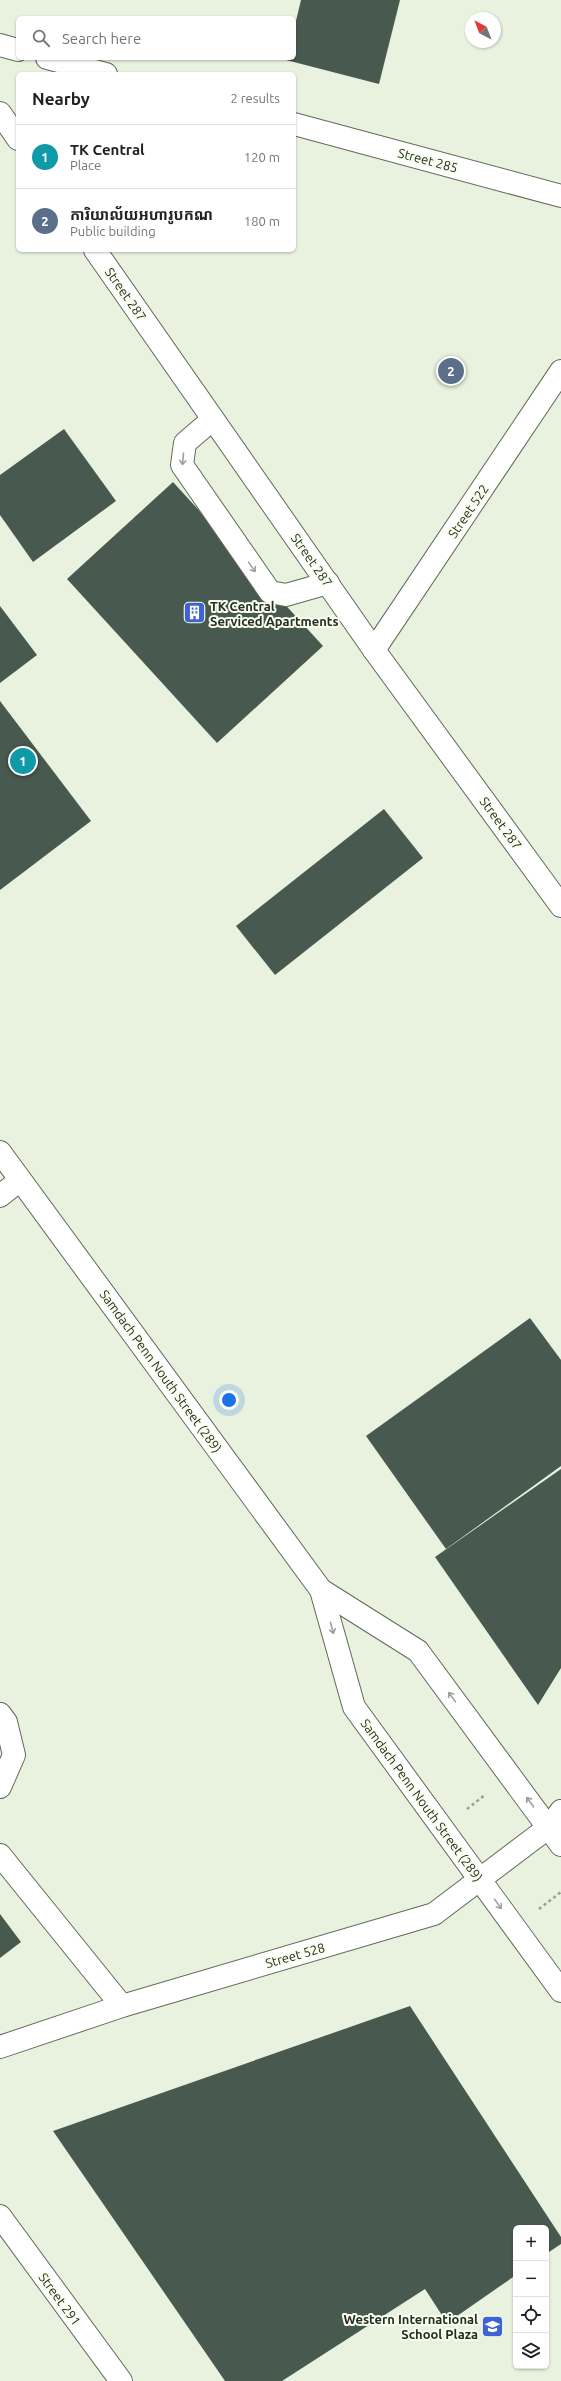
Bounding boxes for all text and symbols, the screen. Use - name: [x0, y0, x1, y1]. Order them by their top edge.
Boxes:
- north arrow: [465, 12, 501, 48]
- search box: [16, 16, 296, 60]
- icon: search: [30, 27, 52, 49]
- text: Search here: [62, 30, 141, 47]
- text: Nearby: [32, 89, 90, 108]
- text: 2 results: [230, 91, 280, 105]
- text: TK Central: [70, 141, 145, 158]
- street label: Street 285: [397, 145, 459, 175]
- text: 1: [41, 150, 49, 164]
- text: 120 m: [244, 150, 280, 164]
- text: Place: [70, 158, 101, 172]
- text: ការិយាល័យអហារូបកណ: [70, 206, 213, 223]
- text: 2: [41, 214, 49, 228]
- text: 180 m: [244, 214, 280, 228]
- text: Public building: [70, 224, 156, 238]
- street label: Street 287: [103, 265, 149, 323]
- pin: 2: [438, 356, 464, 386]
- one-way arrow: [180, 452, 187, 465]
- street label: Street 522: [445, 482, 491, 540]
- street label: Street 287: [289, 531, 335, 589]
- one-way arrow: [248, 561, 256, 572]
- place label: TK Central Serviced Apartments: [210, 599, 339, 628]
- building icon: TK Central Serviced Apartments: [182, 600, 208, 626]
- pin: 1: [10, 746, 36, 776]
- street label: Street 287: [477, 794, 525, 852]
- street label: Samdach Penn Nouth Street (289): [97, 1287, 225, 1455]
- your location: [219, 1390, 239, 1410]
- one-way arrow: [329, 1621, 336, 1634]
- one-way arrow: [448, 1692, 456, 1703]
- street label: Samdach Penn Nouth Street (289): [358, 1716, 486, 1884]
- one-way arrow: [525, 1796, 534, 1807]
- one-way arrow: [494, 1898, 502, 1909]
- street label: Street 528: [264, 1940, 326, 1970]
- map controls: [513, 2225, 549, 2369]
- button: +: [513, 2225, 549, 2261]
- button: −: [513, 2261, 549, 2297]
- street label: Street 291: [36, 2270, 84, 2328]
- button: locate: [513, 2297, 549, 2333]
- place label: Western International School Plaza: [344, 2312, 478, 2341]
- school or university icon: Western International School Plaza: [480, 2313, 506, 2339]
- button: layers: [513, 2333, 549, 2369]

